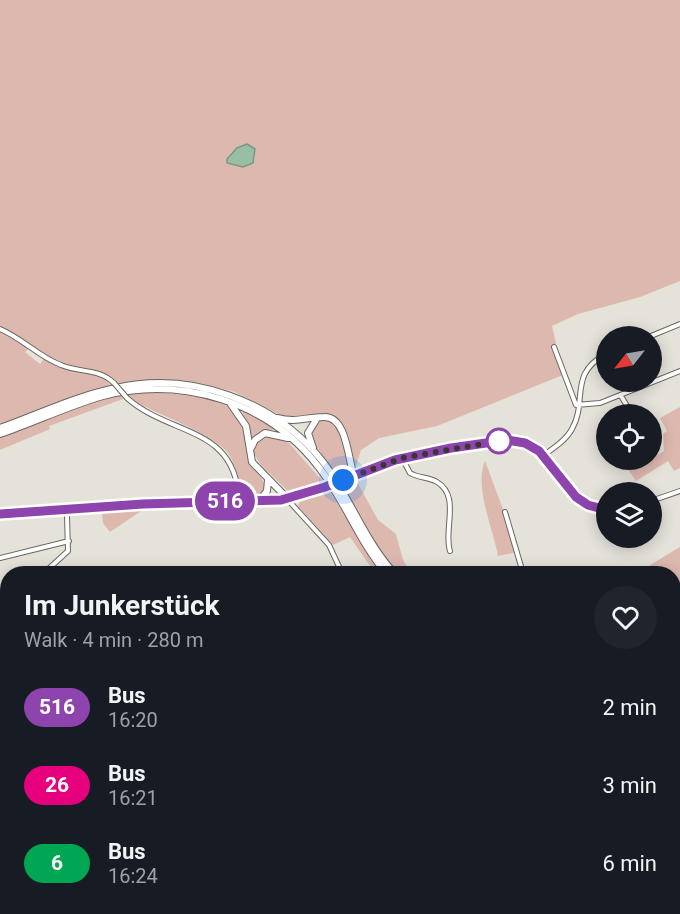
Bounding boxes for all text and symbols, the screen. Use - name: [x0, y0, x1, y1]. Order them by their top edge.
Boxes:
- north arrow: [596, 326, 662, 392]
- map controls: [596, 326, 662, 548]
- button: locate: [596, 404, 662, 470]
- unlabelled marker: [486, 428, 512, 454]
- your location: [328, 465, 358, 495]
- line badge: 516: [190, 482, 260, 520]
- button: layers: [596, 482, 662, 548]
- text: 516: [207, 489, 243, 513]
- button: heart: [594, 586, 657, 649]
- text: Im Junkerstück: [24, 589, 220, 622]
- text: Walk · 4 min · 280 m: [24, 628, 203, 652]
- text: Bus: [108, 683, 146, 708]
- text: 516: [39, 695, 75, 719]
- text: 2 min: [602, 695, 657, 720]
- text: 16:20: [108, 708, 158, 732]
- text: Bus: [108, 761, 146, 786]
- text: 26: [45, 773, 69, 797]
- text: 3 min: [602, 773, 657, 798]
- text: 16:21: [108, 786, 158, 810]
- text: Bus: [108, 839, 146, 864]
- text: 6: [51, 851, 63, 875]
- text: 6 min: [602, 851, 657, 876]
- text: 16:24: [108, 864, 158, 888]

